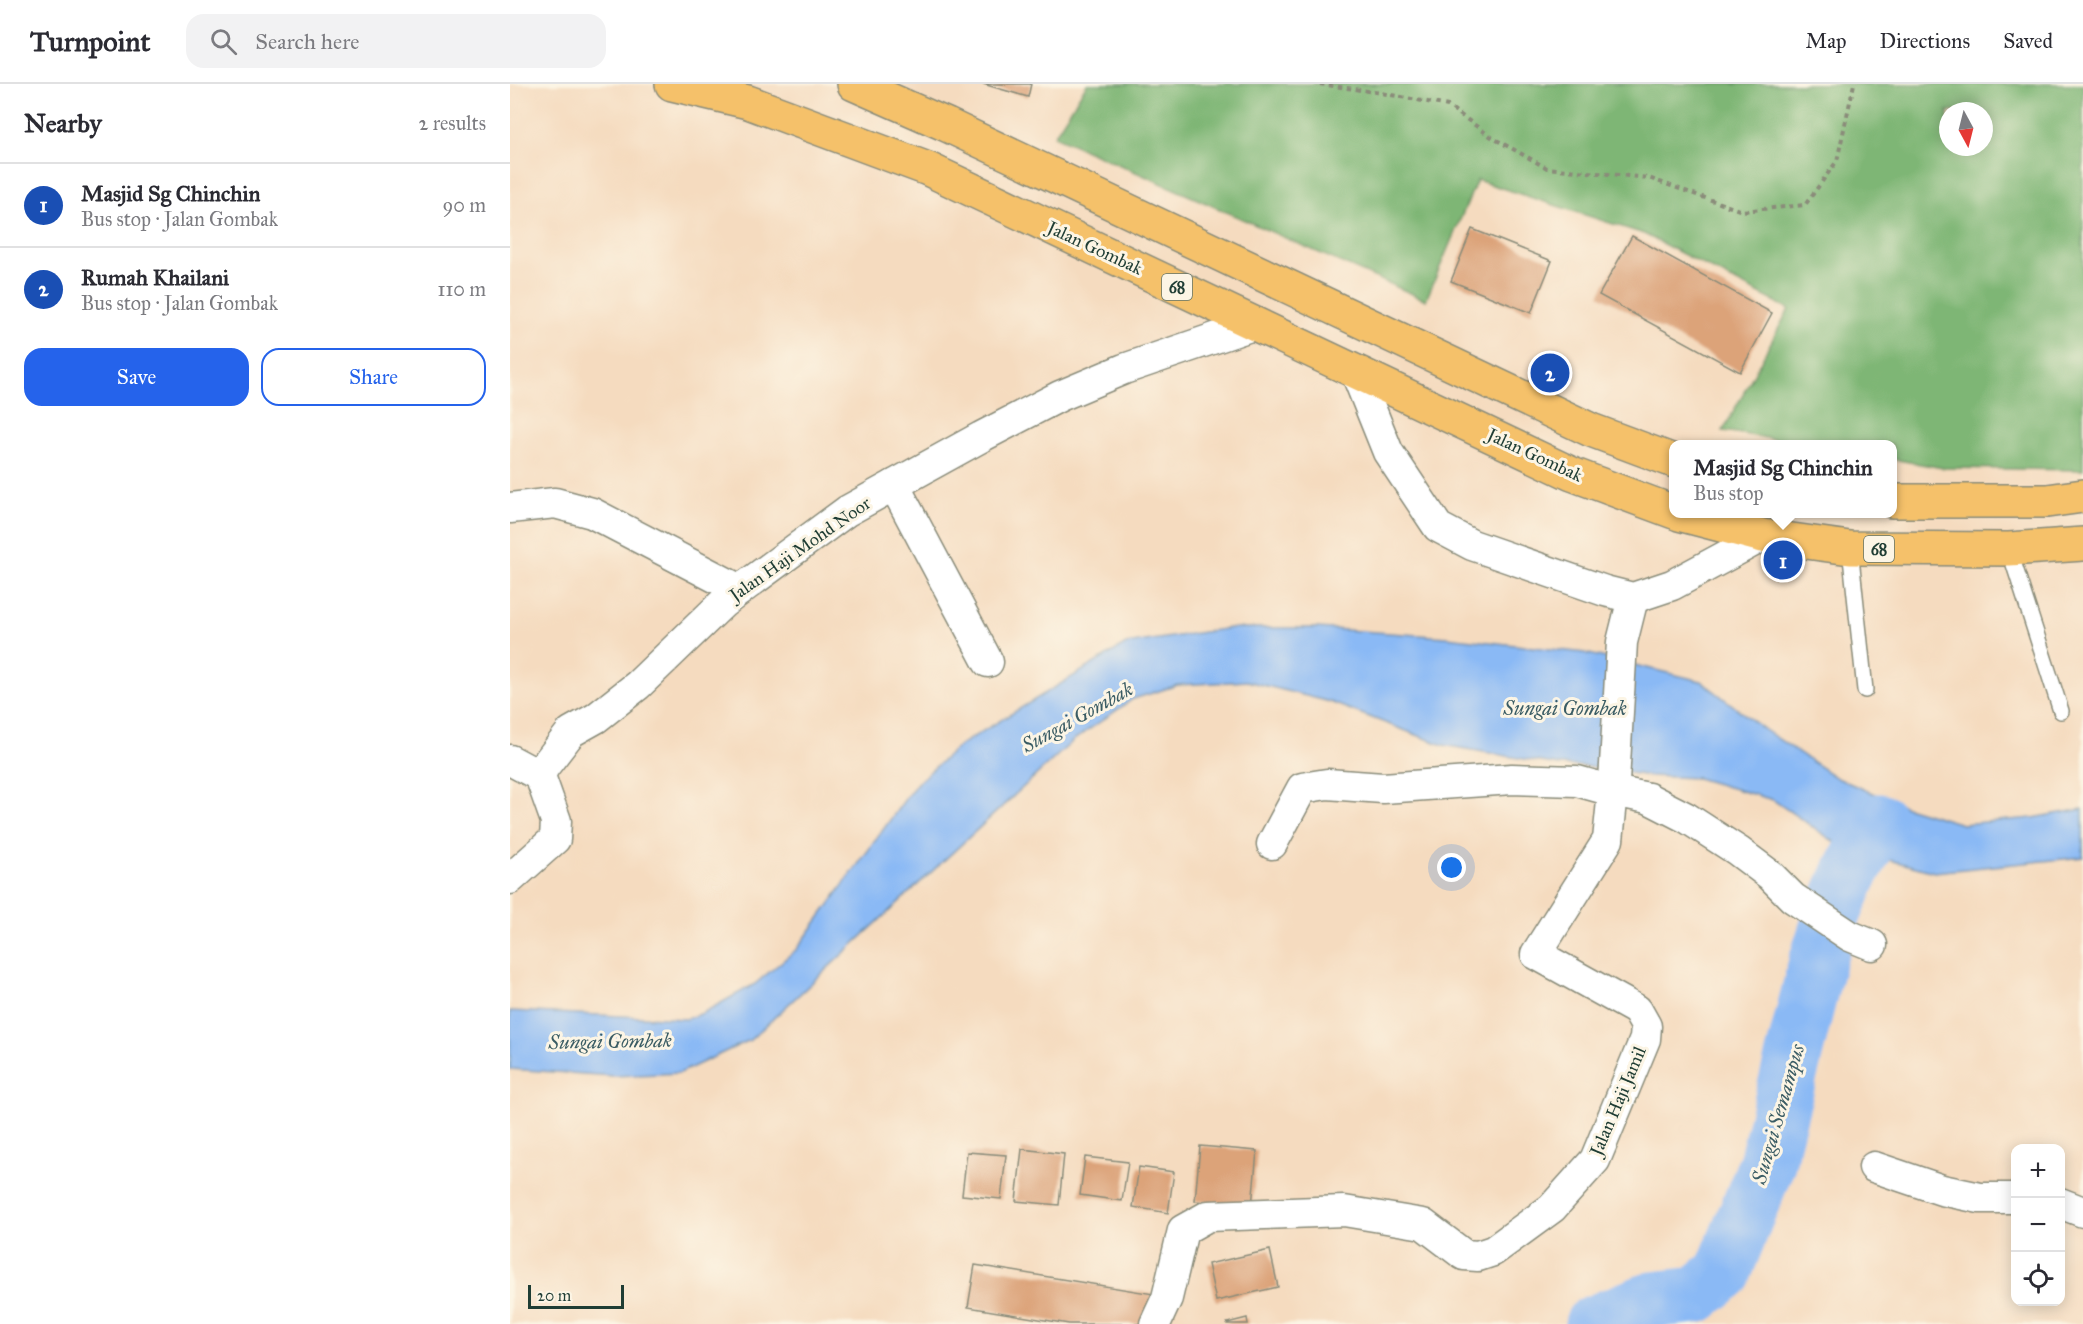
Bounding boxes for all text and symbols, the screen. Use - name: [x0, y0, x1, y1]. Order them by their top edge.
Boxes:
- search box: [186, 14, 606, 68]
- text: Turnpoint: [30, 24, 150, 59]
- icon: search: [207, 25, 240, 58]
- text: Search here: [255, 28, 359, 55]
- text: Map: [1806, 28, 1847, 54]
- text: Directions: [1880, 28, 1970, 54]
- text: Saved: [2003, 28, 2053, 54]
- north arrow: [1939, 102, 1993, 156]
- text: Nearby: [24, 107, 102, 139]
- text: 2 results: [418, 111, 486, 135]
- text: Masjid Sg Chinchin: [81, 180, 260, 207]
- text: 1: [40, 193, 47, 217]
- text: 90 m: [443, 193, 486, 217]
- text: Bus stop · Jalan Gombak: [81, 207, 278, 231]
- street label: Jalan Gombak: [1042, 216, 1147, 281]
- text: Rumah Khailani: [81, 264, 229, 291]
- road number: 68: [1162, 274, 1192, 300]
- text: 2: [39, 277, 48, 301]
- text: 110 m: [438, 277, 486, 301]
- text: Bus stop · Jalan Gombak: [81, 291, 278, 315]
- button: Save: [24, 348, 249, 406]
- button: Share: [261, 348, 486, 406]
- pin: 2: [1530, 350, 1570, 396]
- street label: Jalan Gombak: [1482, 423, 1587, 488]
- popup: [1669, 440, 1897, 518]
- text: Masjid Sg Chinchin: [1693, 454, 1873, 481]
- text: Bus stop: [1693, 481, 1763, 505]
- street label: Jalan Haji Mohd Noor: [724, 492, 876, 608]
- road number: 68: [1864, 536, 1894, 562]
- pin: 1: [1764, 538, 1802, 582]
- water label: Sungai Gombak: [1016, 677, 1137, 758]
- water label: Sungai Gombak: [1502, 696, 1627, 720]
- your location: [1437, 853, 1466, 882]
- water label: Sungai Gombak: [547, 1028, 672, 1054]
- water label: Sungai Semampus: [1746, 1040, 1811, 1188]
- street label: Jalan Haji Jamil: [1584, 1043, 1652, 1161]
- map controls: [2011, 1144, 2065, 1306]
- button: +: [2011, 1144, 2065, 1198]
- button: −: [2011, 1198, 2065, 1252]
- button: locate: [2011, 1252, 2065, 1306]
- scale bar: [528, 1282, 624, 1310]
- text: 20 m: [537, 1286, 571, 1305]

